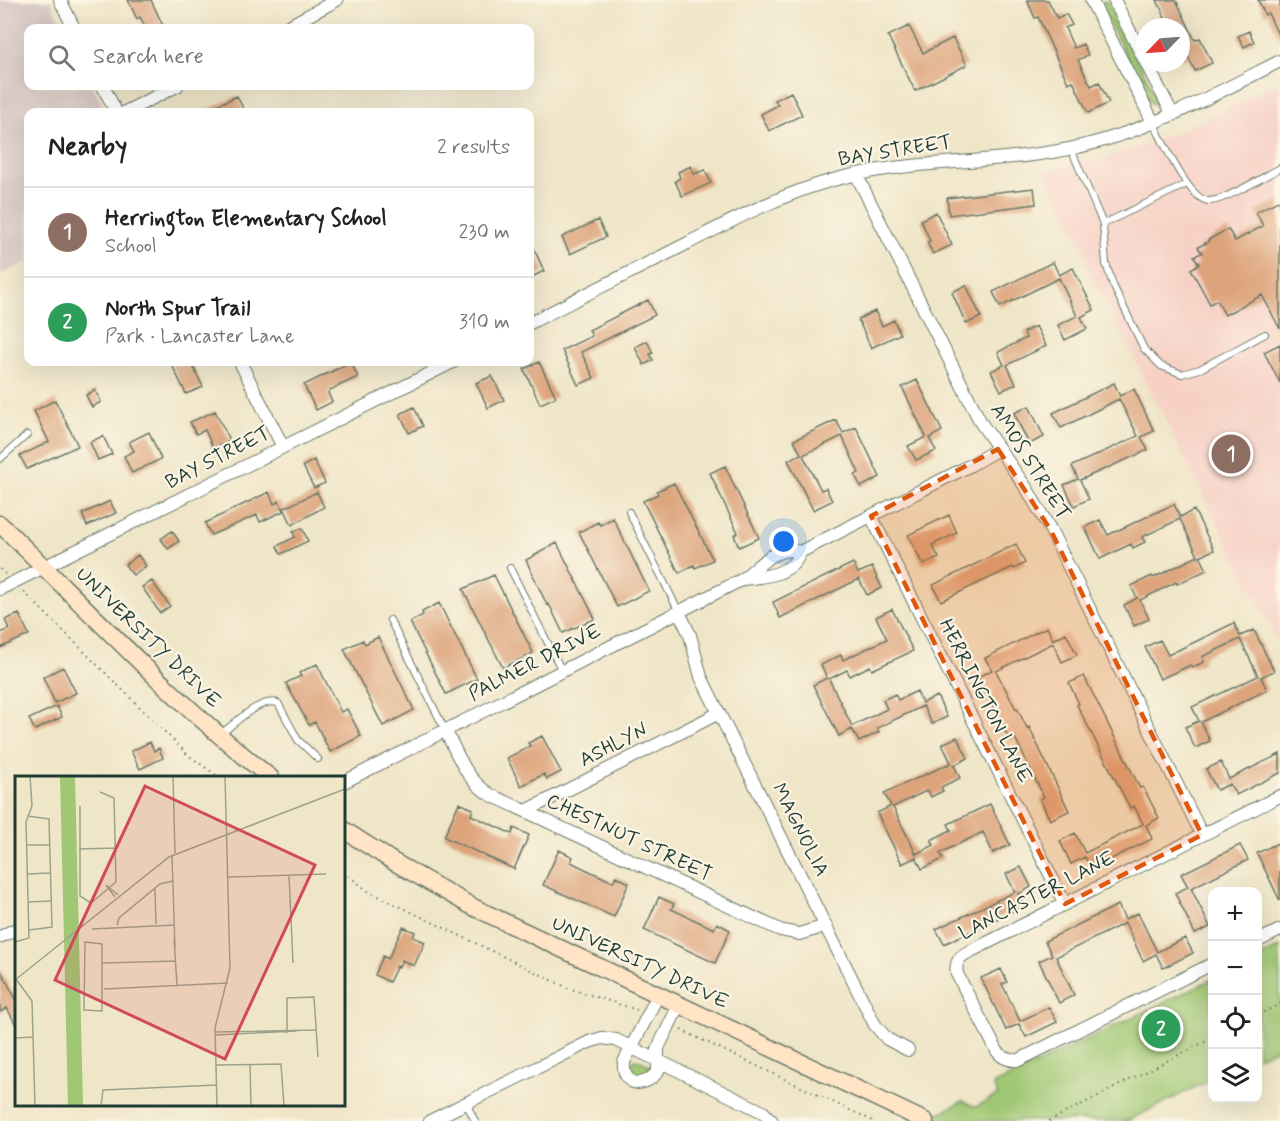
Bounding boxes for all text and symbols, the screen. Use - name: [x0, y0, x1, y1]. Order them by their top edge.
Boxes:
- north arrow: [1136, 18, 1190, 72]
- search box: [24, 24, 534, 90]
- icon: search: [45, 41, 78, 74]
- text: Search here: [93, 43, 204, 71]
- street label: BAY STREET: [836, 129, 954, 173]
- text: Nearby: [48, 130, 127, 164]
- text: 2 results: [437, 134, 510, 161]
- text: Herrington Elementary School: [105, 205, 387, 233]
- text: 1: [63, 219, 72, 246]
- text: 230 m: [458, 219, 510, 246]
- text: School: [105, 233, 157, 260]
- text: North Spur Trail: [105, 295, 250, 323]
- text: 2: [63, 309, 72, 336]
- text: 310 m: [459, 309, 510, 336]
- text: Park · Lancaster Lane: [105, 323, 294, 350]
- street label: AMOS STREET: [983, 399, 1077, 525]
- street label: BAY STREET: [161, 420, 275, 496]
- pin: 1: [1212, 432, 1250, 476]
- your location: [769, 527, 798, 556]
- street label: UNIVERSITY DRIVE: [69, 561, 227, 715]
- street label: HERRINGTON LANE: [932, 614, 1038, 788]
- street label: PALMER DRIVE: [464, 618, 606, 708]
- street label: ASHLYN: [575, 716, 653, 774]
- inset map: [15, 776, 345, 1106]
- street label: MAGNOLIA: [765, 779, 835, 881]
- street label: CHESTNUT STREET: [542, 788, 716, 888]
- street label: LANCASTER LANE: [954, 845, 1120, 947]
- map controls: [1208, 887, 1262, 1103]
- button: +: [1208, 887, 1262, 941]
- street label: UNIVERSITY DRIVE: [547, 910, 733, 1016]
- button: −: [1208, 941, 1262, 995]
- button: locate: [1208, 995, 1262, 1049]
- pin: 2: [1142, 1006, 1180, 1052]
- button: layers: [1208, 1049, 1262, 1103]

